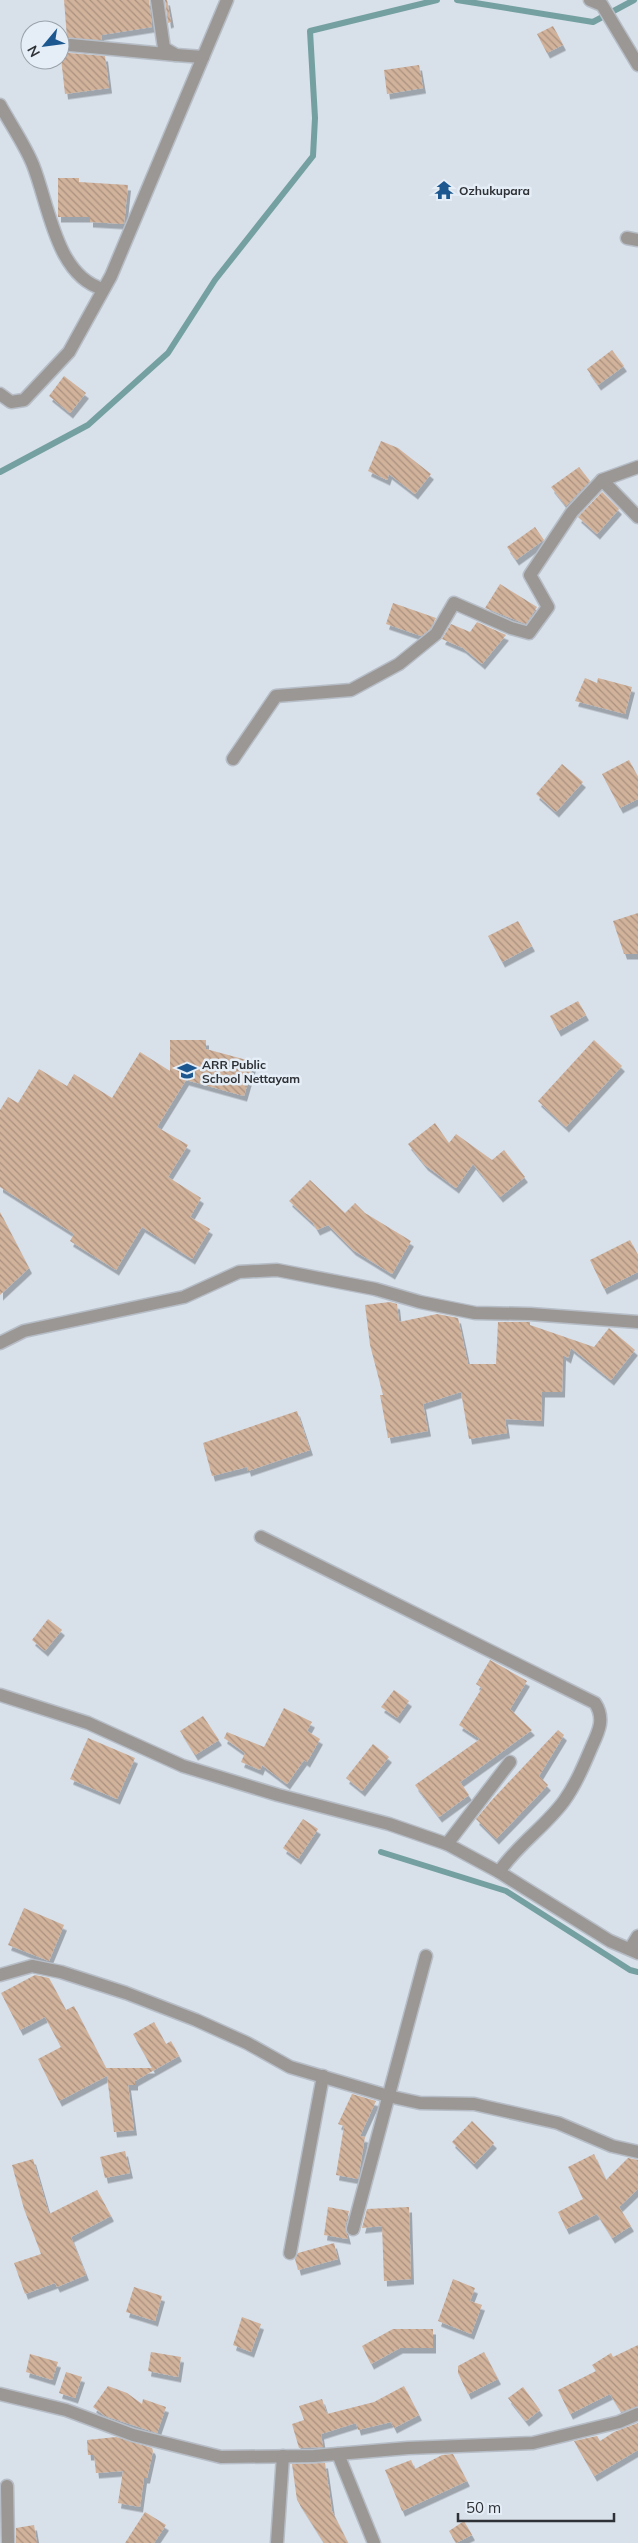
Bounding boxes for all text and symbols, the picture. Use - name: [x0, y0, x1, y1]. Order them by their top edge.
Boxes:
- north arrow: [20, 20, 70, 70]
- text: N: [23, 42, 44, 60]
- temple icon: Ozhukupara: [433, 179, 455, 201]
- place label: Ozhukupara: [459, 183, 530, 198]
- place label: ARR Public School Nettayam: [202, 1057, 300, 1086]
- school or university icon: ARR Public School Nettayam: [176, 1060, 198, 1082]
- scale bar: [458, 2490, 614, 2522]
- text: 50 m: [466, 2498, 501, 2517]

